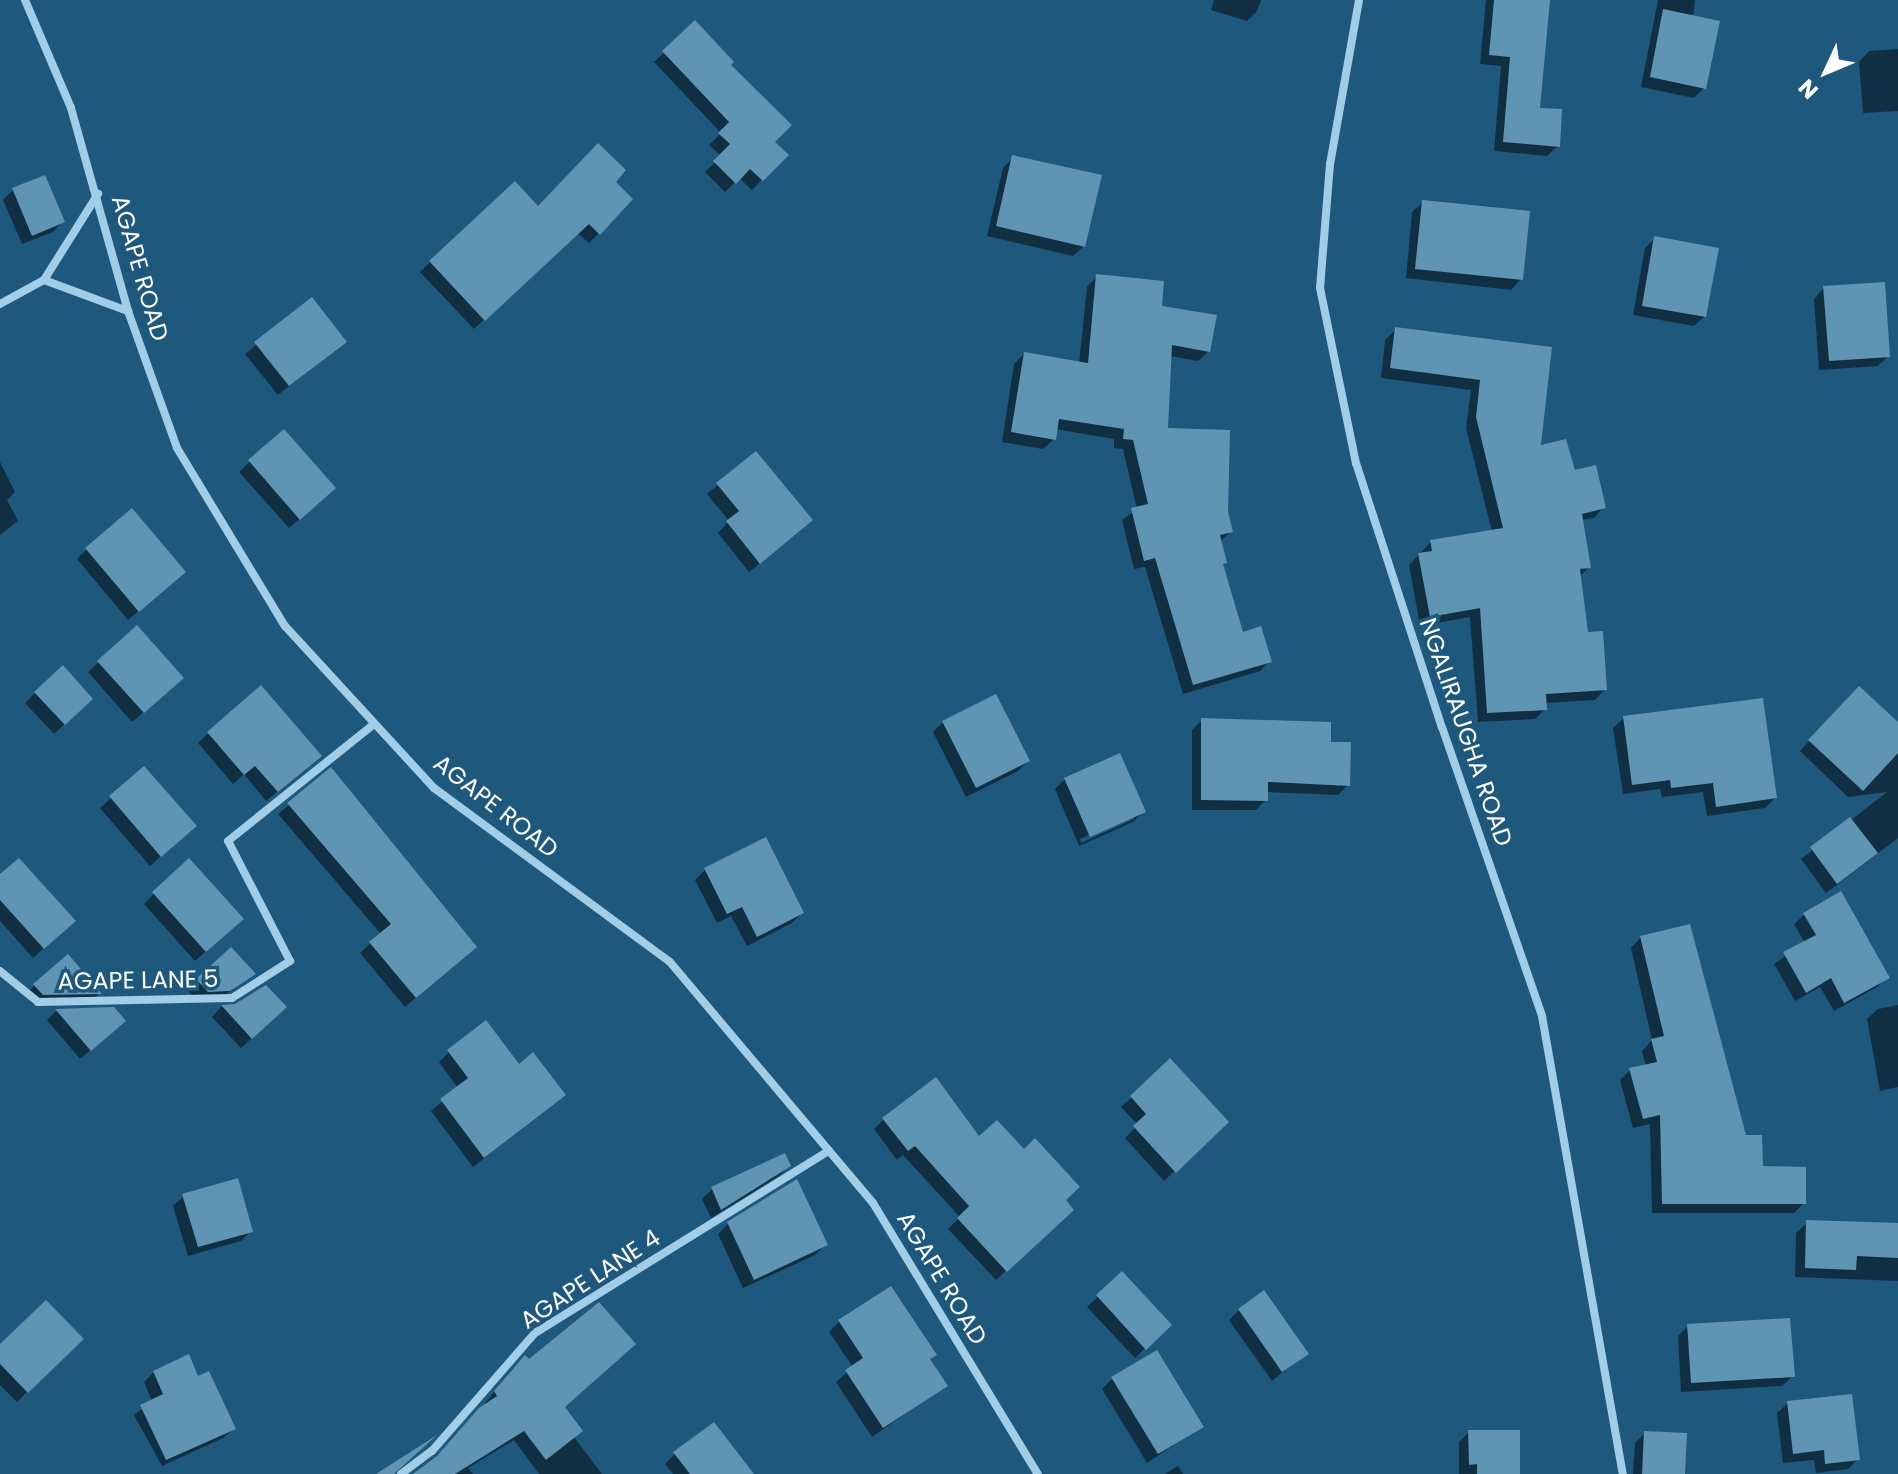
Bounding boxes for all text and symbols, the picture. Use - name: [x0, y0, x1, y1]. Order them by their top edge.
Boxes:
- north arrow: [1786, 32, 1866, 112]
- text: N: [1791, 72, 1825, 106]
- street label: AGAPE ROAD: [105, 192, 175, 344]
- street label: NGALIRAUGHA ROAD: [1413, 614, 1519, 850]
- street label: AGAPE ROAD: [428, 748, 564, 864]
- street label: AGAPE LANE 5: [57, 964, 219, 996]
- street label: AGAPE ROAD: [891, 1206, 993, 1350]
- street label: AGAPE LANE 4: [515, 1223, 665, 1335]

